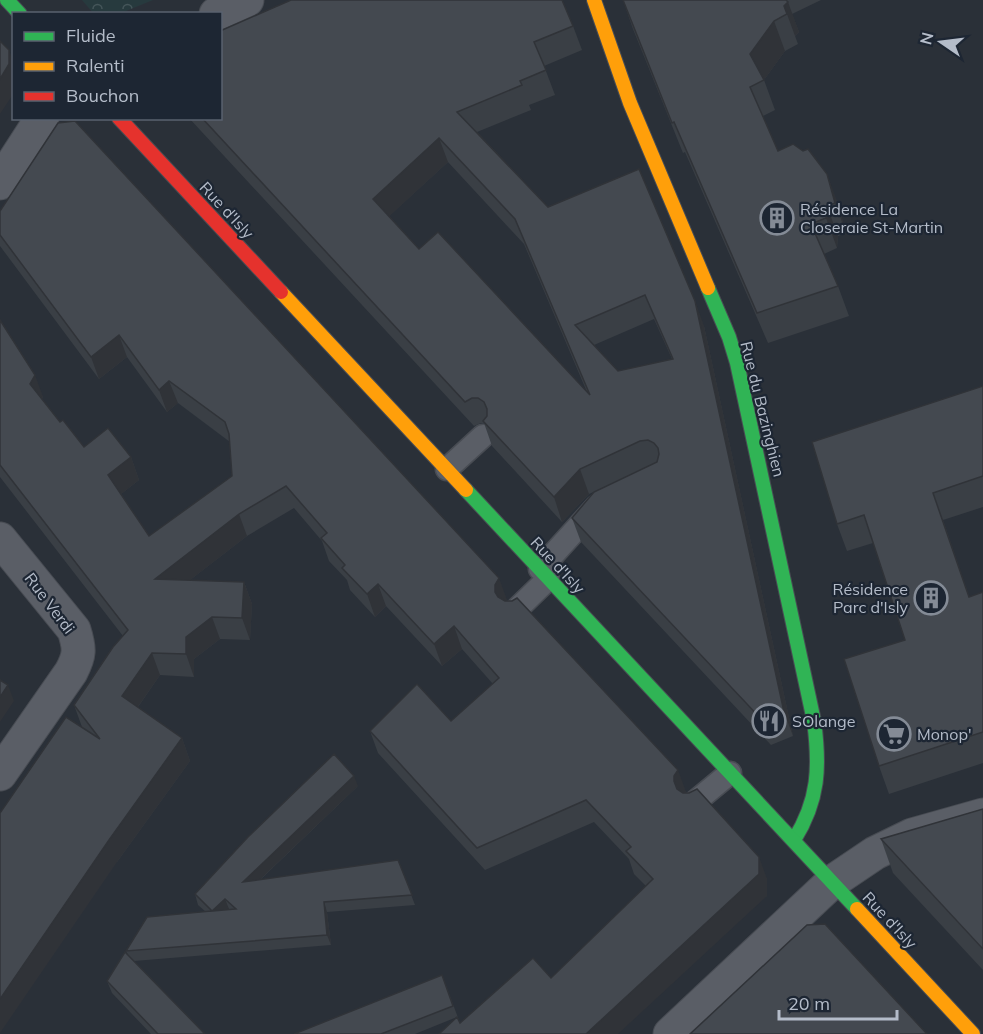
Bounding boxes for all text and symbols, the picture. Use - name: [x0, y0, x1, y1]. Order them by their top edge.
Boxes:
- legend: [12, 12, 222, 120]
- north arrow: [911, 12, 971, 72]
- text: Fluide: [66, 24, 116, 47]
- text: N: [915, 30, 938, 47]
- text: Ralenti: [66, 54, 124, 77]
- text: Bouchon: [66, 84, 139, 107]
- street label: Rue d'Isly: [196, 177, 259, 243]
- place label: Résidence La Closeraie St-Martin: [800, 199, 943, 237]
- building icon: Résidence La Closeraie St-Martin: [759, 200, 795, 236]
- street label: Rue du Bazinghien: [736, 339, 790, 479]
- street label: Rue d'Isly: [527, 532, 590, 598]
- street label: Rue Verdi: [21, 569, 79, 637]
- place label: Résidence Parc d'Isly: [833, 579, 909, 617]
- building icon: Résidence Parc d'Isly: [913, 580, 949, 616]
- restaurant icon: SOlange: [751, 703, 787, 739]
- place label: SOlange: [792, 711, 855, 731]
- supermarket icon: Monop': [876, 716, 912, 752]
- place label: Monop': [917, 724, 972, 744]
- street label: Rue d'Isly: [859, 887, 922, 953]
- scale bar: [779, 983, 898, 1021]
- text: 20 m: [788, 992, 830, 1015]

